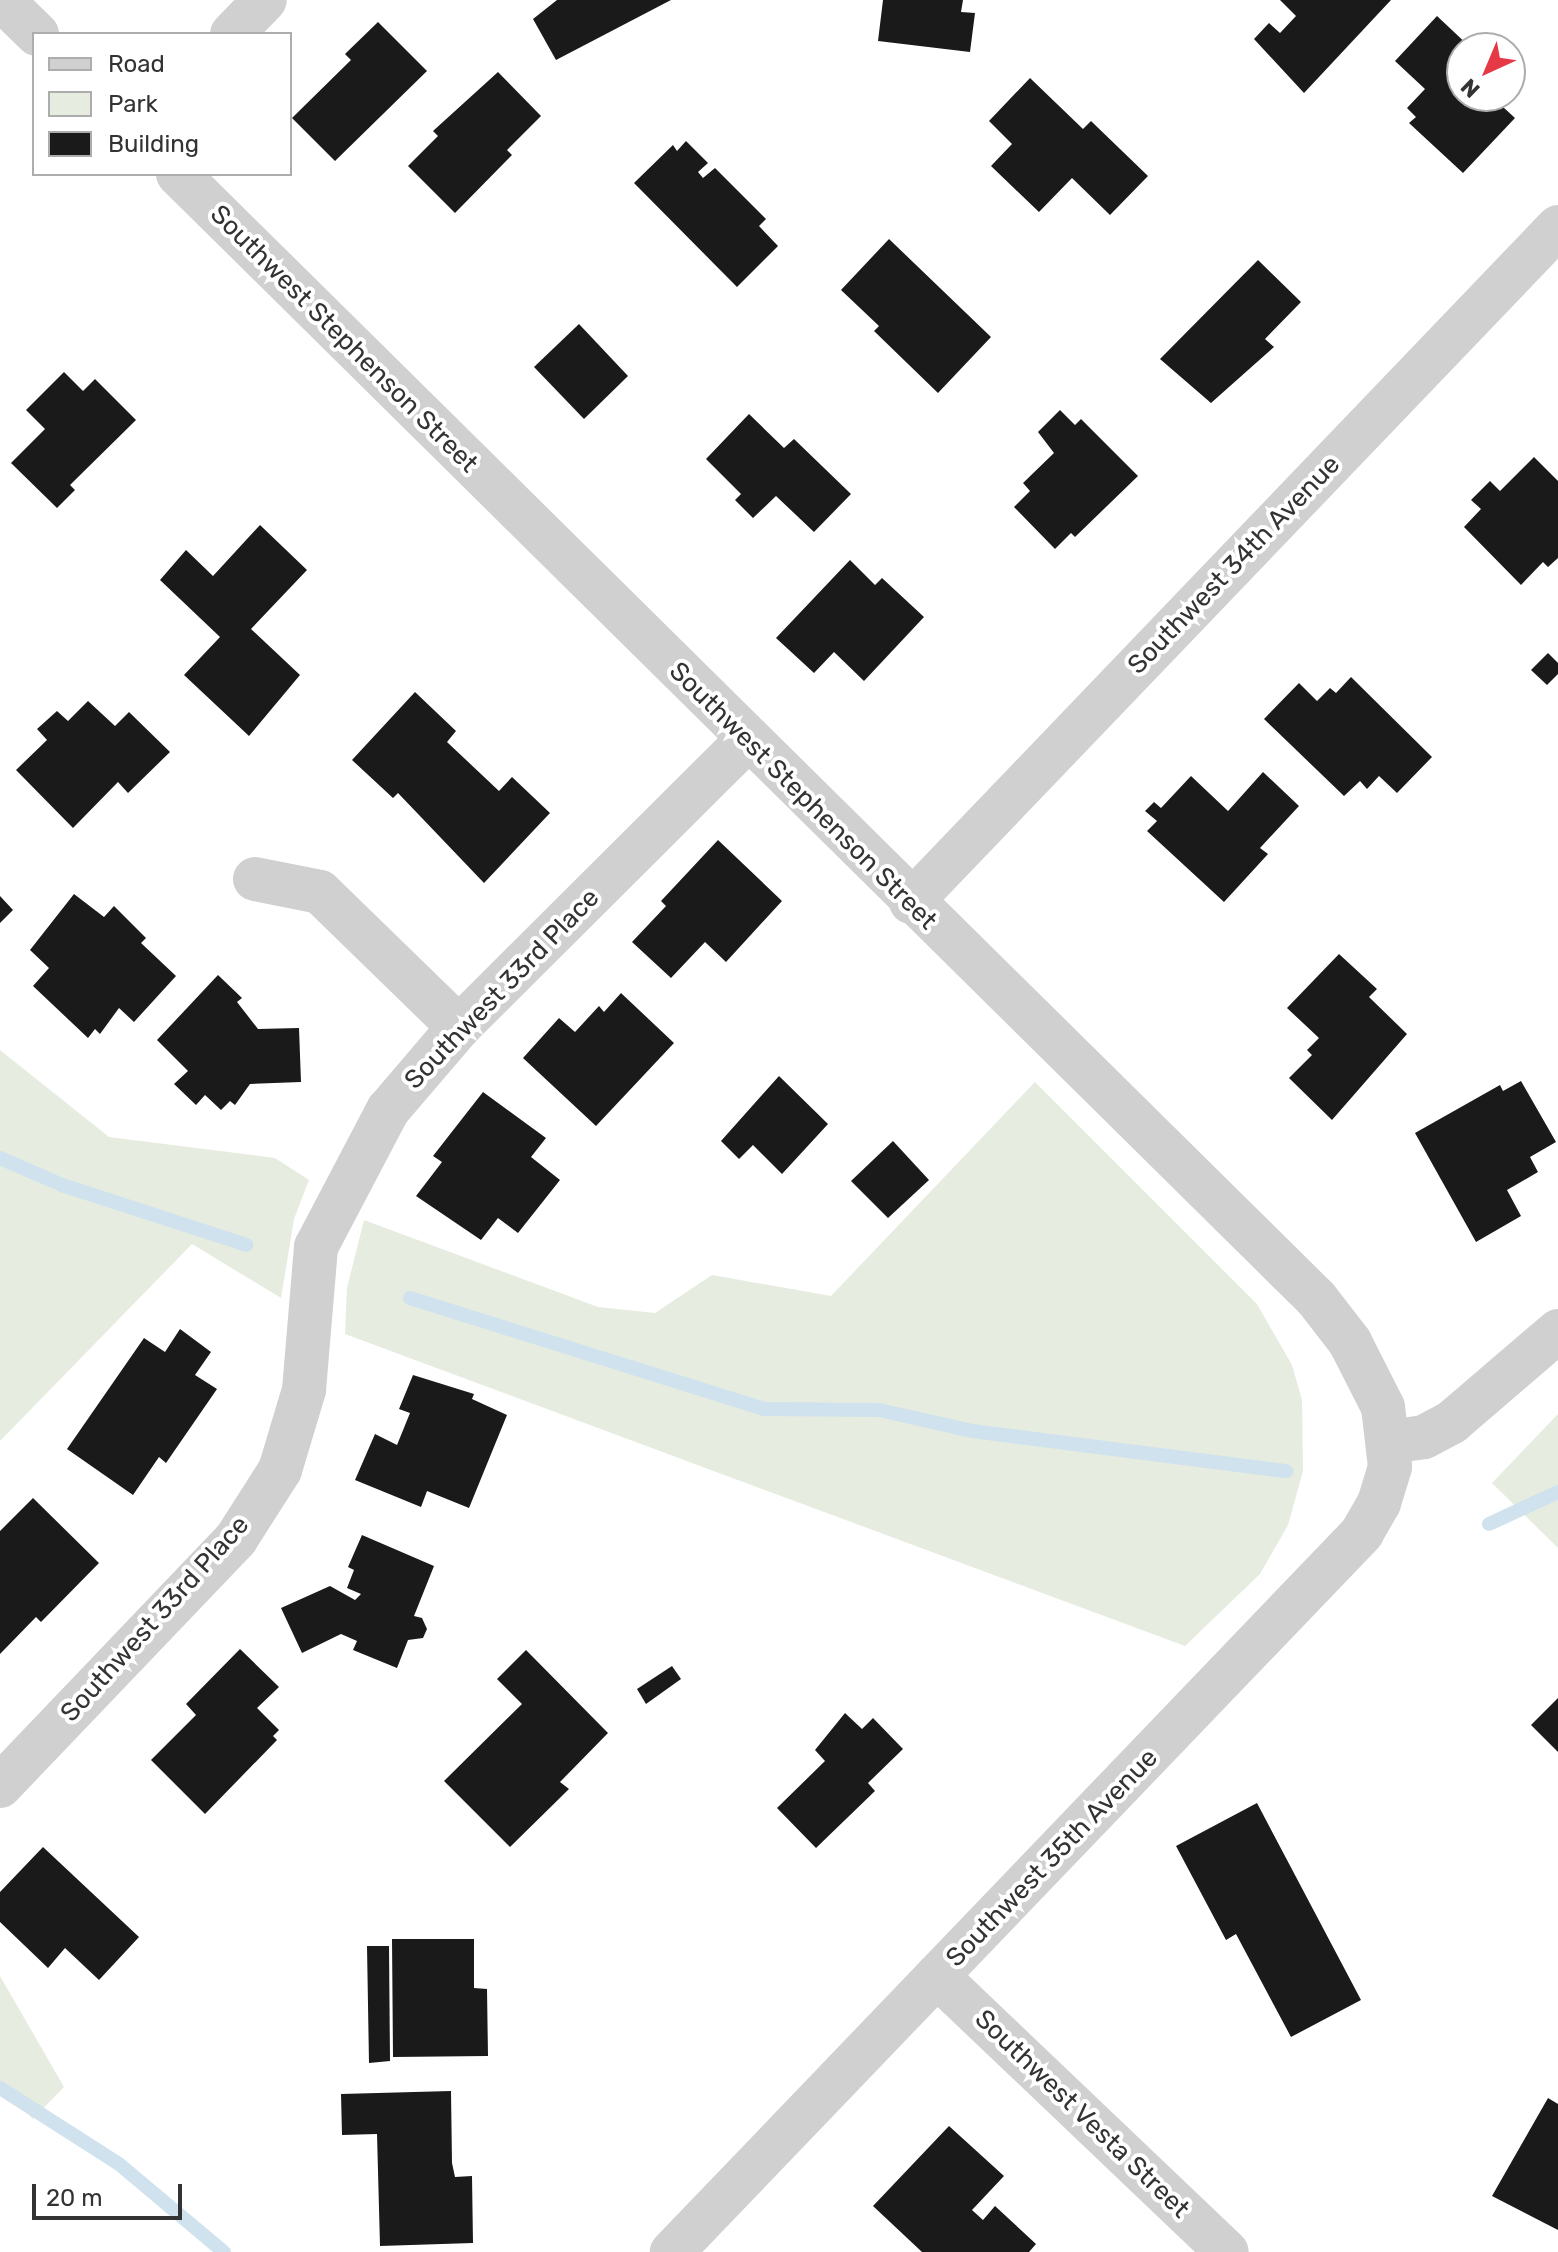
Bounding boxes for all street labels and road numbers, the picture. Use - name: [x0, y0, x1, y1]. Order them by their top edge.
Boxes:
- street label: Southwest Stephenson Street: [204, 199, 484, 479]
- street label: Southwest 34th Avenue: [1121, 449, 1347, 681]
- street label: Southwest Stephenson Street: [663, 656, 943, 936]
- street label: Southwest 33rd Place: [398, 882, 606, 1096]
- street label: Southwest 33rd Place: [54, 1510, 256, 1728]
- street label: Southwest 35th Avenue: [939, 1742, 1165, 1974]
- street label: Southwest Vesta Street: [968, 2003, 1196, 2225]

